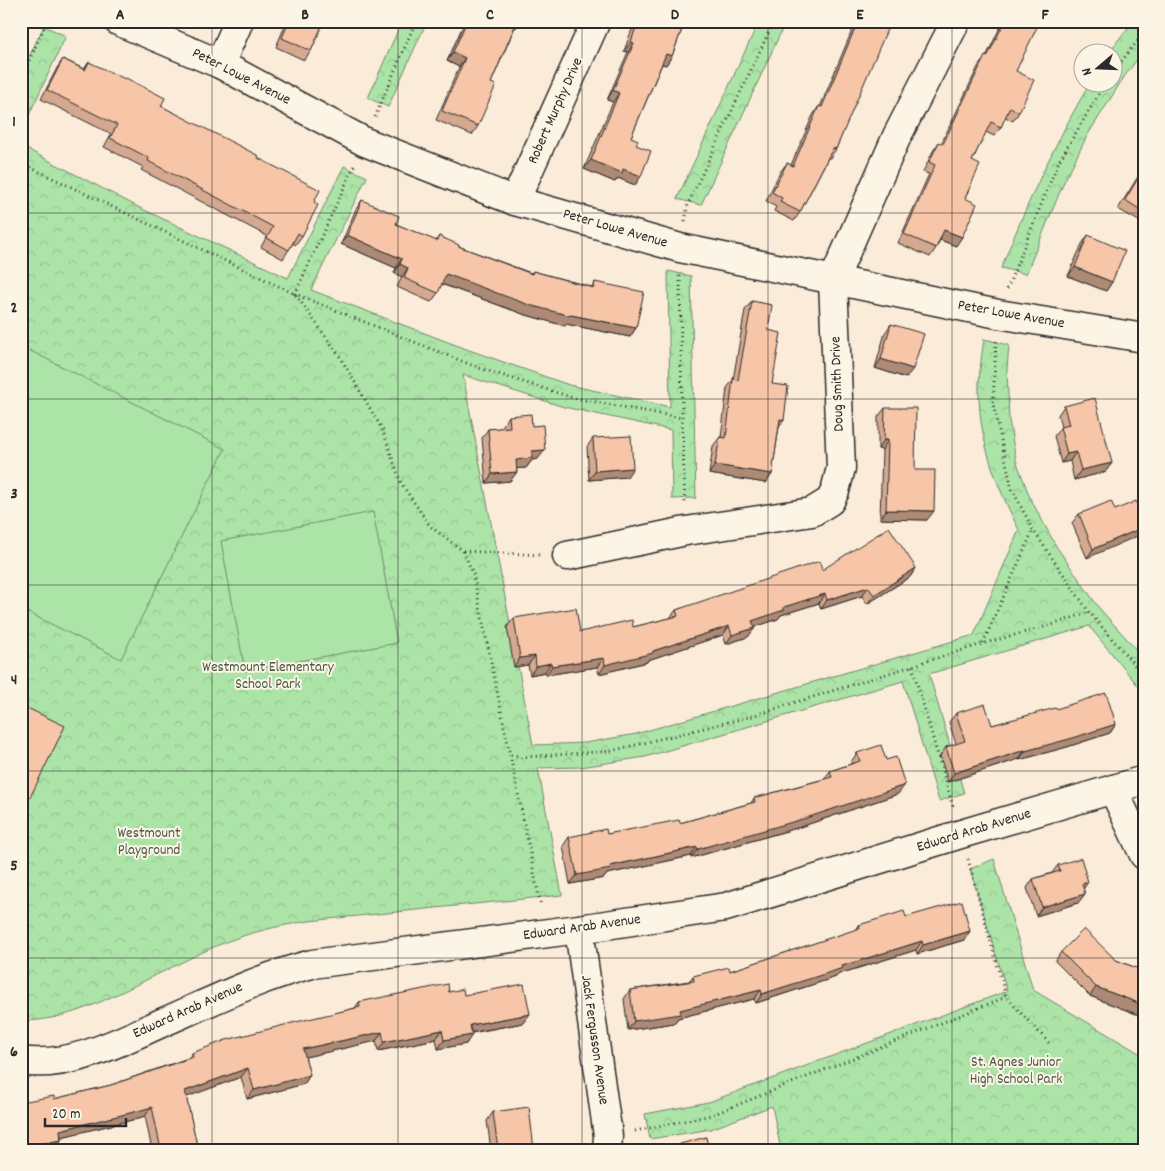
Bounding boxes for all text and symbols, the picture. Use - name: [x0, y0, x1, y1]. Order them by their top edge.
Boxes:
- text: A: [116, 4, 125, 27]
- text: B: [301, 4, 309, 27]
- text: C: [486, 4, 494, 27]
- text: D: [671, 4, 680, 27]
- text: E: [856, 4, 864, 27]
- text: F: [1041, 4, 1049, 27]
- north arrow: [1072, 42, 1122, 92]
- street label: Peter Lowe Avenue: [188, 43, 295, 112]
- street label: Robert Murphy Drive: [523, 54, 590, 168]
- text: N: [1077, 65, 1098, 78]
- text: 1: [12, 111, 16, 134]
- street label: Peter Lowe Avenue: [560, 204, 670, 255]
- street label: Peter Lowe Avenue: [956, 295, 1067, 335]
- text: 2: [11, 297, 18, 320]
- street label: Doug Smith Drive: [825, 336, 851, 432]
- text: 3: [10, 483, 18, 506]
- park label: Westmount Elementary School Park: [202, 657, 335, 696]
- text: 4: [11, 669, 17, 692]
- street label: Edward Arab Avenue: [914, 803, 1034, 859]
- park label: Westmount Playground: [118, 823, 181, 862]
- text: 5: [10, 855, 18, 878]
- street label: Edward Arab Avenue: [522, 909, 643, 947]
- street label: Jack Fergusson Avenue: [574, 974, 614, 1107]
- street label: Edward Arab Avenue: [129, 977, 247, 1045]
- text: 6: [10, 1041, 18, 1064]
- park label: St. Agnes Junior High School Park: [970, 1052, 1062, 1091]
- scale bar: [45, 1096, 126, 1128]
- text: 20 m: [52, 1104, 80, 1126]

